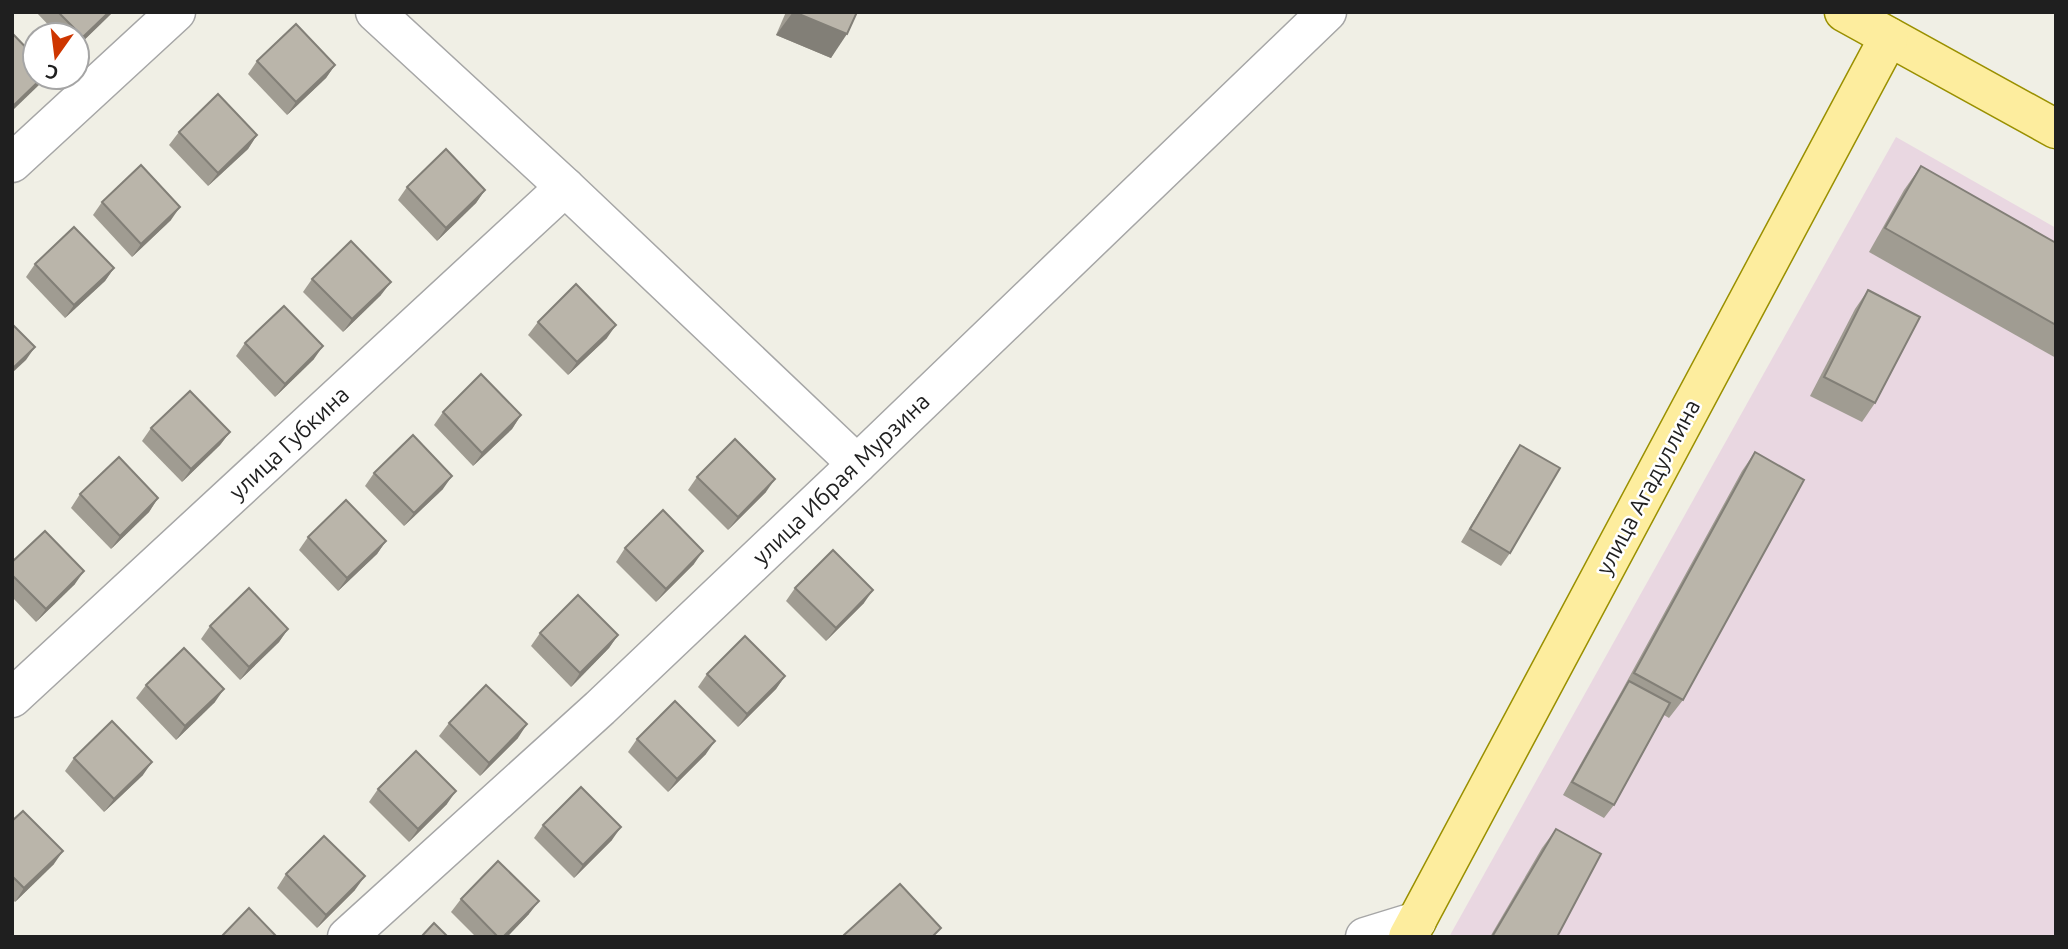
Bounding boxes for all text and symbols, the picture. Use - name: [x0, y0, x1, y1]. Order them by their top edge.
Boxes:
- north arrow: [21, 21, 91, 91]
- text: С: [43, 60, 60, 85]
- street label: улица Губкина: [224, 381, 353, 504]
- street label: улица Ибрая Мурзина: [747, 388, 934, 569]
- street label: улица Агадуллина: [1591, 395, 1704, 579]

